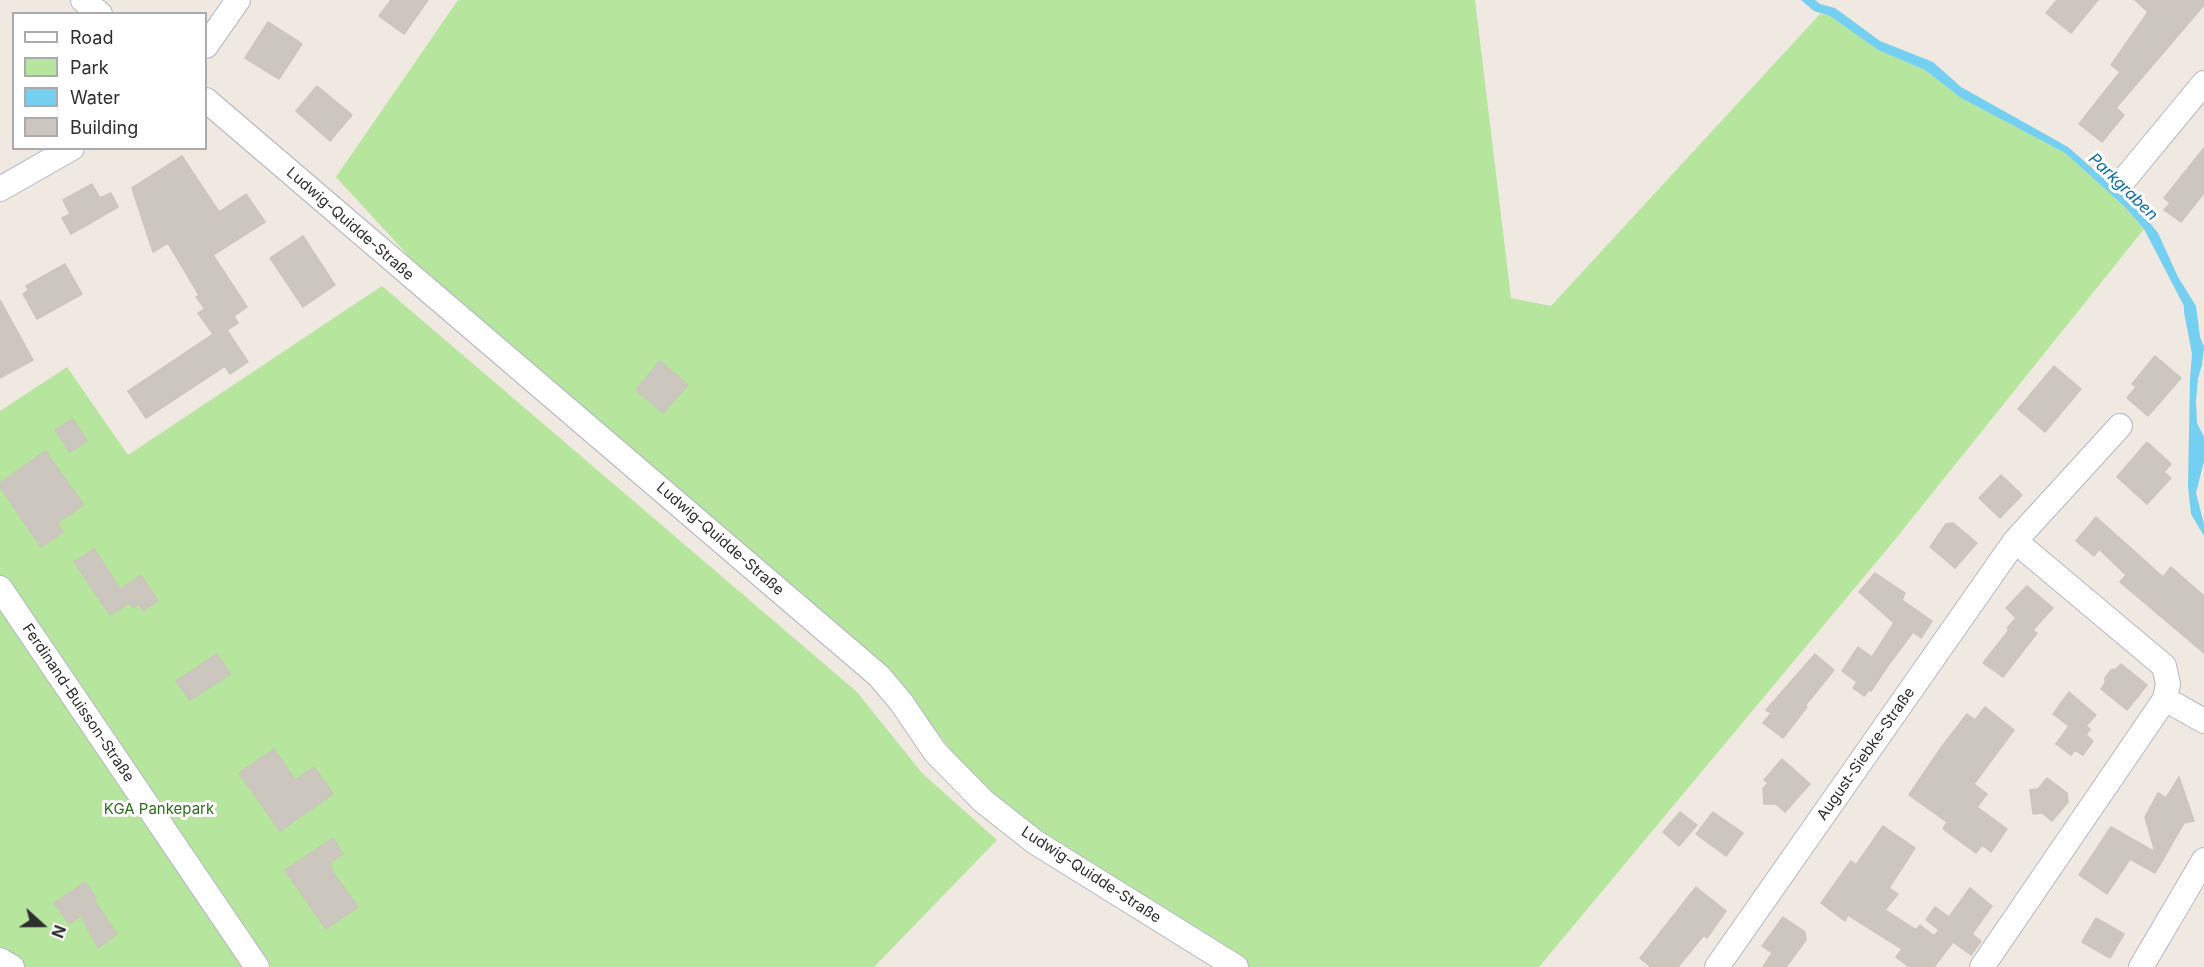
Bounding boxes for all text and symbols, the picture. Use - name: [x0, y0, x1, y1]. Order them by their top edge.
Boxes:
- legend: [12, 12, 207, 150]
- text: Road: [70, 27, 113, 48]
- text: Park: [70, 57, 109, 78]
- text: Water: [70, 87, 120, 108]
- text: Building: [70, 117, 138, 138]
- water label: Parkgraben: [2084, 149, 2162, 225]
- street label: Ludwig-Quidde-Straße: [283, 164, 417, 284]
- street label: Ludwig-Quidde-Straße: [653, 479, 787, 599]
- street label: Ferdinand-Buisson-Straße: [18, 620, 138, 786]
- street label: August-Siebke-Straße: [1813, 684, 1919, 824]
- park label: KGA Pankepark: [104, 800, 214, 818]
- street label: Ludwig-Quidde-Straße: [1018, 823, 1164, 927]
- north arrow: [12, 895, 72, 955]
- text: N: [47, 922, 70, 941]

